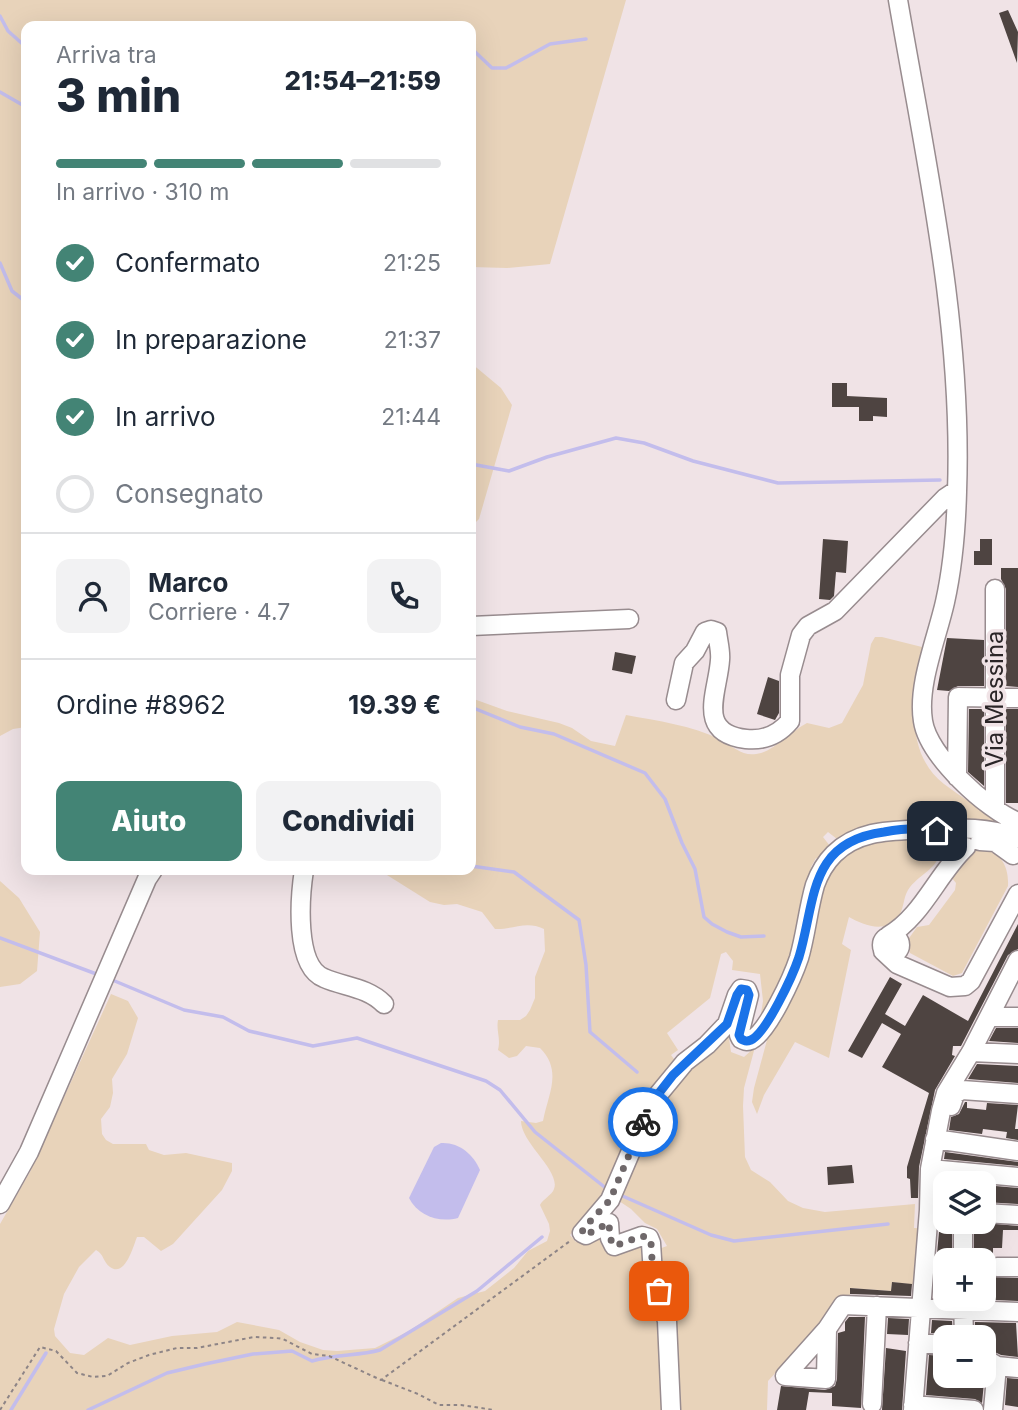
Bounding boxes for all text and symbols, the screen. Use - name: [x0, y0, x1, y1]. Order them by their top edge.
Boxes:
- text: Arriva tra: [56, 41, 157, 69]
- text: 21:54–21:59: [285, 65, 441, 96]
- text: 3 min: [56, 67, 181, 123]
- text: In arrivo · 310 m: [56, 178, 229, 206]
- icon: check: [56, 244, 94, 282]
- text: Confermato: [115, 247, 260, 278]
- text: 21:25: [383, 249, 441, 277]
- icon: check: [56, 321, 94, 359]
- text: In preparazione: [115, 324, 307, 355]
- text: 21:37: [384, 326, 441, 354]
- icon: check: [56, 398, 94, 436]
- text: In arrivo: [115, 401, 216, 432]
- text: 21:44: [381, 403, 441, 431]
- text: Consegnato: [115, 478, 264, 509]
- button: person: [56, 559, 130, 633]
- button: phone: [367, 559, 441, 633]
- text: Marco: [148, 567, 229, 598]
- text: Corriere · 4.7: [148, 598, 290, 626]
- street label: Via Messina: [980, 630, 1009, 768]
- text: Ordine #8962: [56, 689, 226, 720]
- text: 19.39 €: [348, 689, 441, 720]
- button: Aiuto: [56, 781, 242, 861]
- button: Condividi: [256, 781, 441, 861]
- pin: [907, 801, 967, 861]
- icon: home: [918, 812, 956, 850]
- courier: [608, 1087, 678, 1157]
- icon: bike: [624, 1103, 662, 1141]
- map controls: [933, 1171, 996, 1388]
- button: layers: [933, 1171, 996, 1234]
- button: +: [933, 1248, 996, 1311]
- pin: [629, 1261, 689, 1321]
- icon: bag: [640, 1272, 678, 1310]
- button: −: [933, 1325, 996, 1388]

